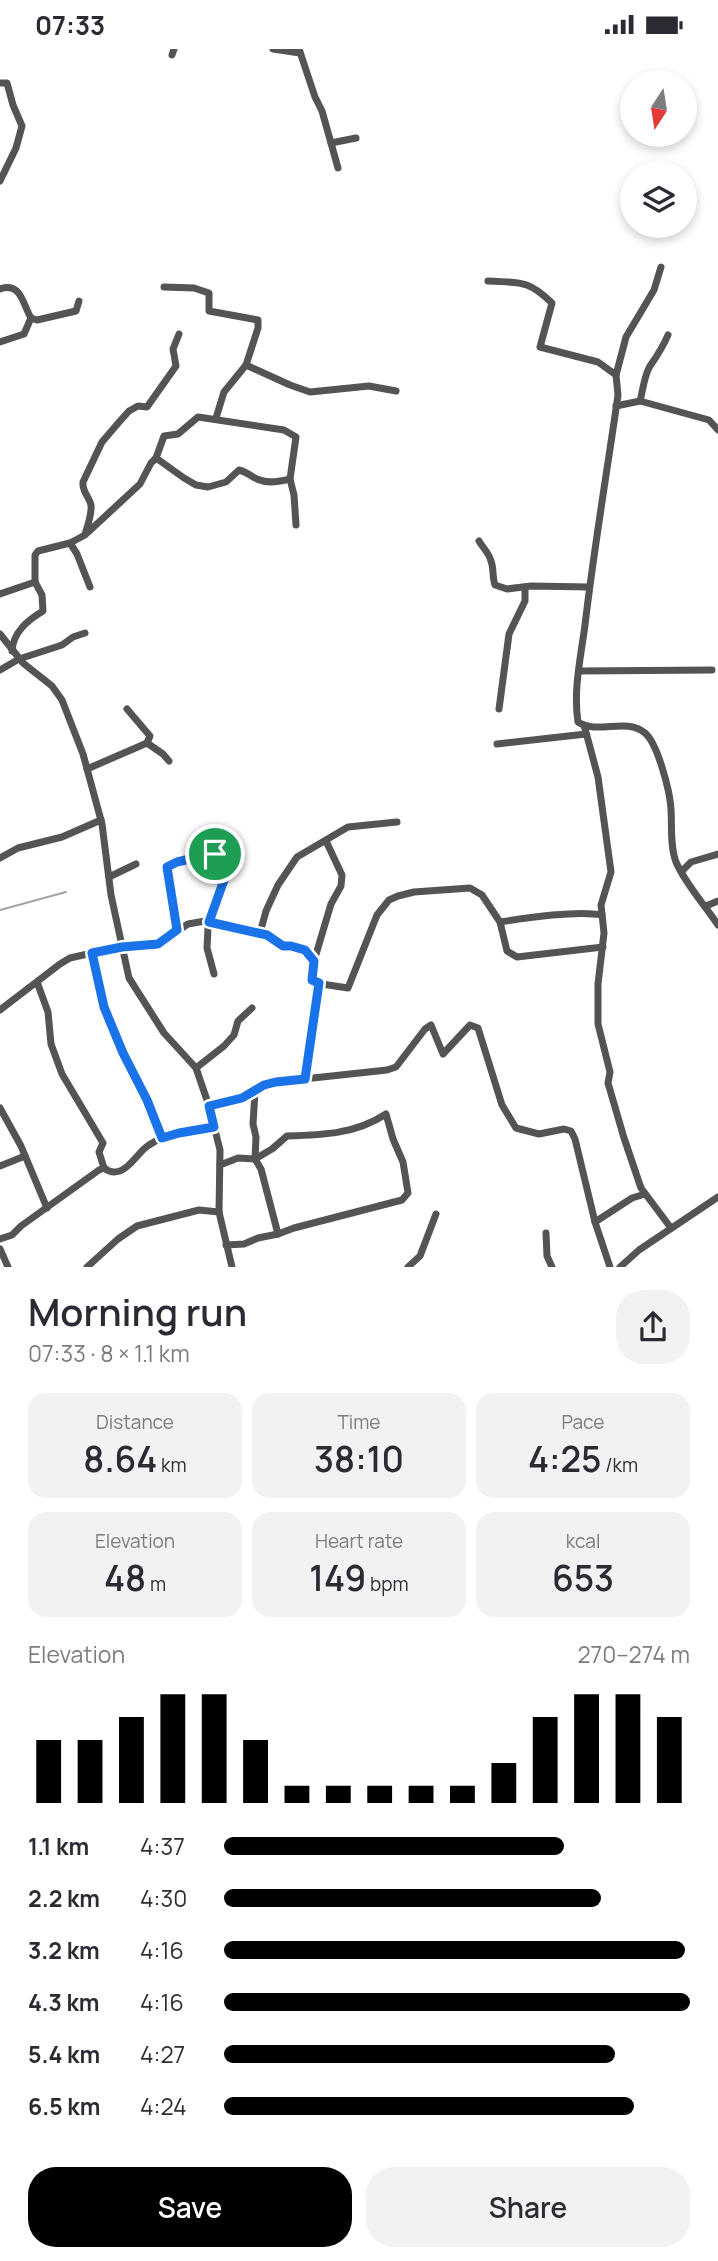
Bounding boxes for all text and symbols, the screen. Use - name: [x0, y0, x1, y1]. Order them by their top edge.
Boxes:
- text: 07:33: [35, 7, 105, 43]
- north arrow: [620, 70, 696, 147]
- map controls: [620, 70, 697, 238]
- button: layers: [620, 161, 697, 238]
- pin: [185, 824, 245, 884]
- icon: arrive: [196, 835, 234, 873]
- text: Morning run: [28, 1285, 247, 1337]
- button: share: [616, 1290, 690, 1364]
- text: 07:33 · 8 × 1.1 km: [28, 1337, 190, 1369]
- text: Distance: [96, 1409, 174, 1435]
- text: Time: [338, 1409, 380, 1435]
- text: Pace: [562, 1409, 604, 1435]
- text: 8.64: [83, 1435, 157, 1483]
- text: 38:10: [314, 1435, 404, 1483]
- text: 4:25: [528, 1435, 601, 1483]
- text: km: [157, 1452, 187, 1478]
- text: /km: [601, 1452, 638, 1478]
- text: Elevation: [95, 1528, 175, 1554]
- text: Heart rate: [315, 1528, 403, 1554]
- text: kcal: [566, 1528, 600, 1554]
- text: 48: [104, 1554, 146, 1602]
- text: 149: [309, 1554, 366, 1602]
- text: 653: [552, 1554, 614, 1602]
- text: m: [146, 1571, 166, 1597]
- text: bpm: [366, 1571, 409, 1597]
- text: Elevation: [28, 1638, 125, 1670]
- text: 270–274 m: [577, 1638, 690, 1670]
- text: 1.1 km: [28, 1830, 89, 1862]
- text: 4:37: [140, 1830, 185, 1862]
- text: 2.2 km: [28, 1882, 100, 1914]
- text: 4:30: [140, 1882, 187, 1914]
- text: 3.2 km: [28, 1934, 100, 1966]
- text: 4:16: [140, 1934, 184, 1966]
- text: 4.3 km: [28, 1986, 100, 2018]
- text: 4:16: [140, 1986, 184, 2018]
- text: 5.4 km: [28, 2038, 100, 2070]
- text: 4:27: [140, 2038, 185, 2070]
- text: 6.5 km: [28, 2090, 100, 2122]
- text: 4:24: [140, 2090, 187, 2122]
- button: Save: [28, 2167, 352, 2247]
- button: Share: [366, 2167, 690, 2247]

